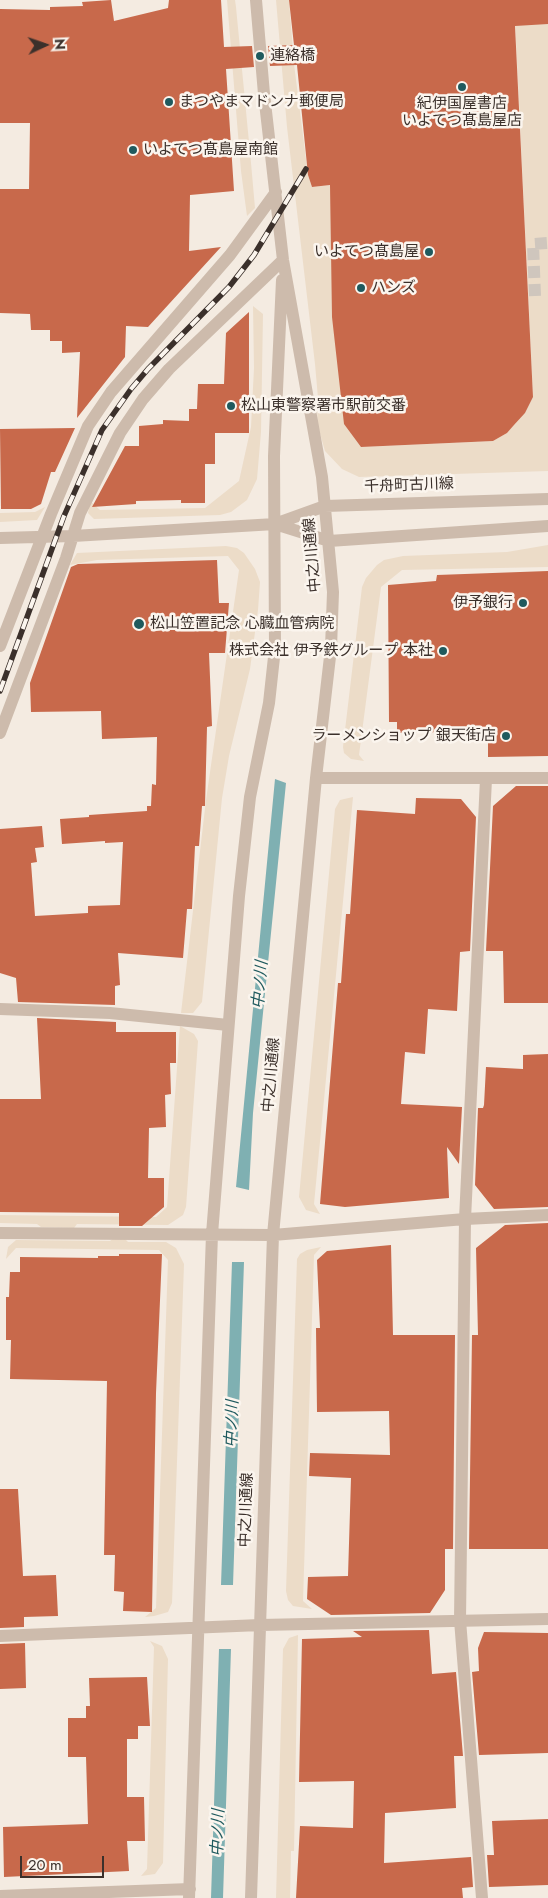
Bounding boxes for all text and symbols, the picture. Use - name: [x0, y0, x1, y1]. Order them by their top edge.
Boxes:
- north arrow: [20, 20, 70, 70]
- text: N: [50, 38, 70, 50]
- place label: 連絡橋: [270, 47, 315, 65]
- marker: 連絡橋: [254, 50, 266, 62]
- marker: 紀伊国屋書店 いよてつ髙島屋店: [456, 81, 468, 93]
- place label: まつやまマドンナ郵便局: [179, 93, 344, 111]
- place label: 紀伊国屋書店 いよてつ髙島屋店: [402, 95, 522, 130]
- marker: まつやまマドンナ郵便局: [163, 96, 175, 108]
- place label: いよてつ髙島屋南館: [143, 141, 278, 159]
- marker: いよてつ髙島屋南館: [127, 144, 139, 156]
- place label: いよてつ髙島屋: [314, 243, 419, 261]
- marker: いよてつ髙島屋: [423, 246, 435, 258]
- place label: ハンズ: [371, 279, 416, 297]
- marker: ハンズ: [355, 282, 367, 294]
- place label: 松山東警察署市駅前交番: [241, 397, 406, 415]
- marker: 松山東警察署市駅前交番: [225, 400, 237, 412]
- street label: 千舟町古川線: [364, 475, 454, 497]
- street label: 中之川通線: [301, 517, 325, 593]
- place label: 伊予銀行: [453, 594, 513, 612]
- marker: 伊予銀行: [517, 597, 529, 609]
- place label: 松山笠置記念 心臓血管病院: [150, 615, 334, 633]
- marker: 松山笠置記念 心臓血管病院: [132, 617, 146, 631]
- place label: 株式会社 伊予鉄グループ 本社: [229, 642, 433, 660]
- marker: 株式会社 伊予鉄グループ 本社: [437, 645, 449, 657]
- place label: ラーメンショップ 銀天街店: [312, 727, 496, 745]
- marker: ラーメンショップ 銀天街店: [500, 730, 512, 742]
- water label: 中ノ川: [249, 960, 273, 1010]
- street label: 中之川通線: [260, 1037, 284, 1113]
- water label: 中ノ川: [223, 1400, 243, 1448]
- street label: 中之川通線: [237, 1472, 257, 1548]
- water label: 中ノ川: [209, 1809, 229, 1857]
- scale bar: [22, 1846, 106, 1878]
- text: 20 m: [28, 1854, 62, 1876]

